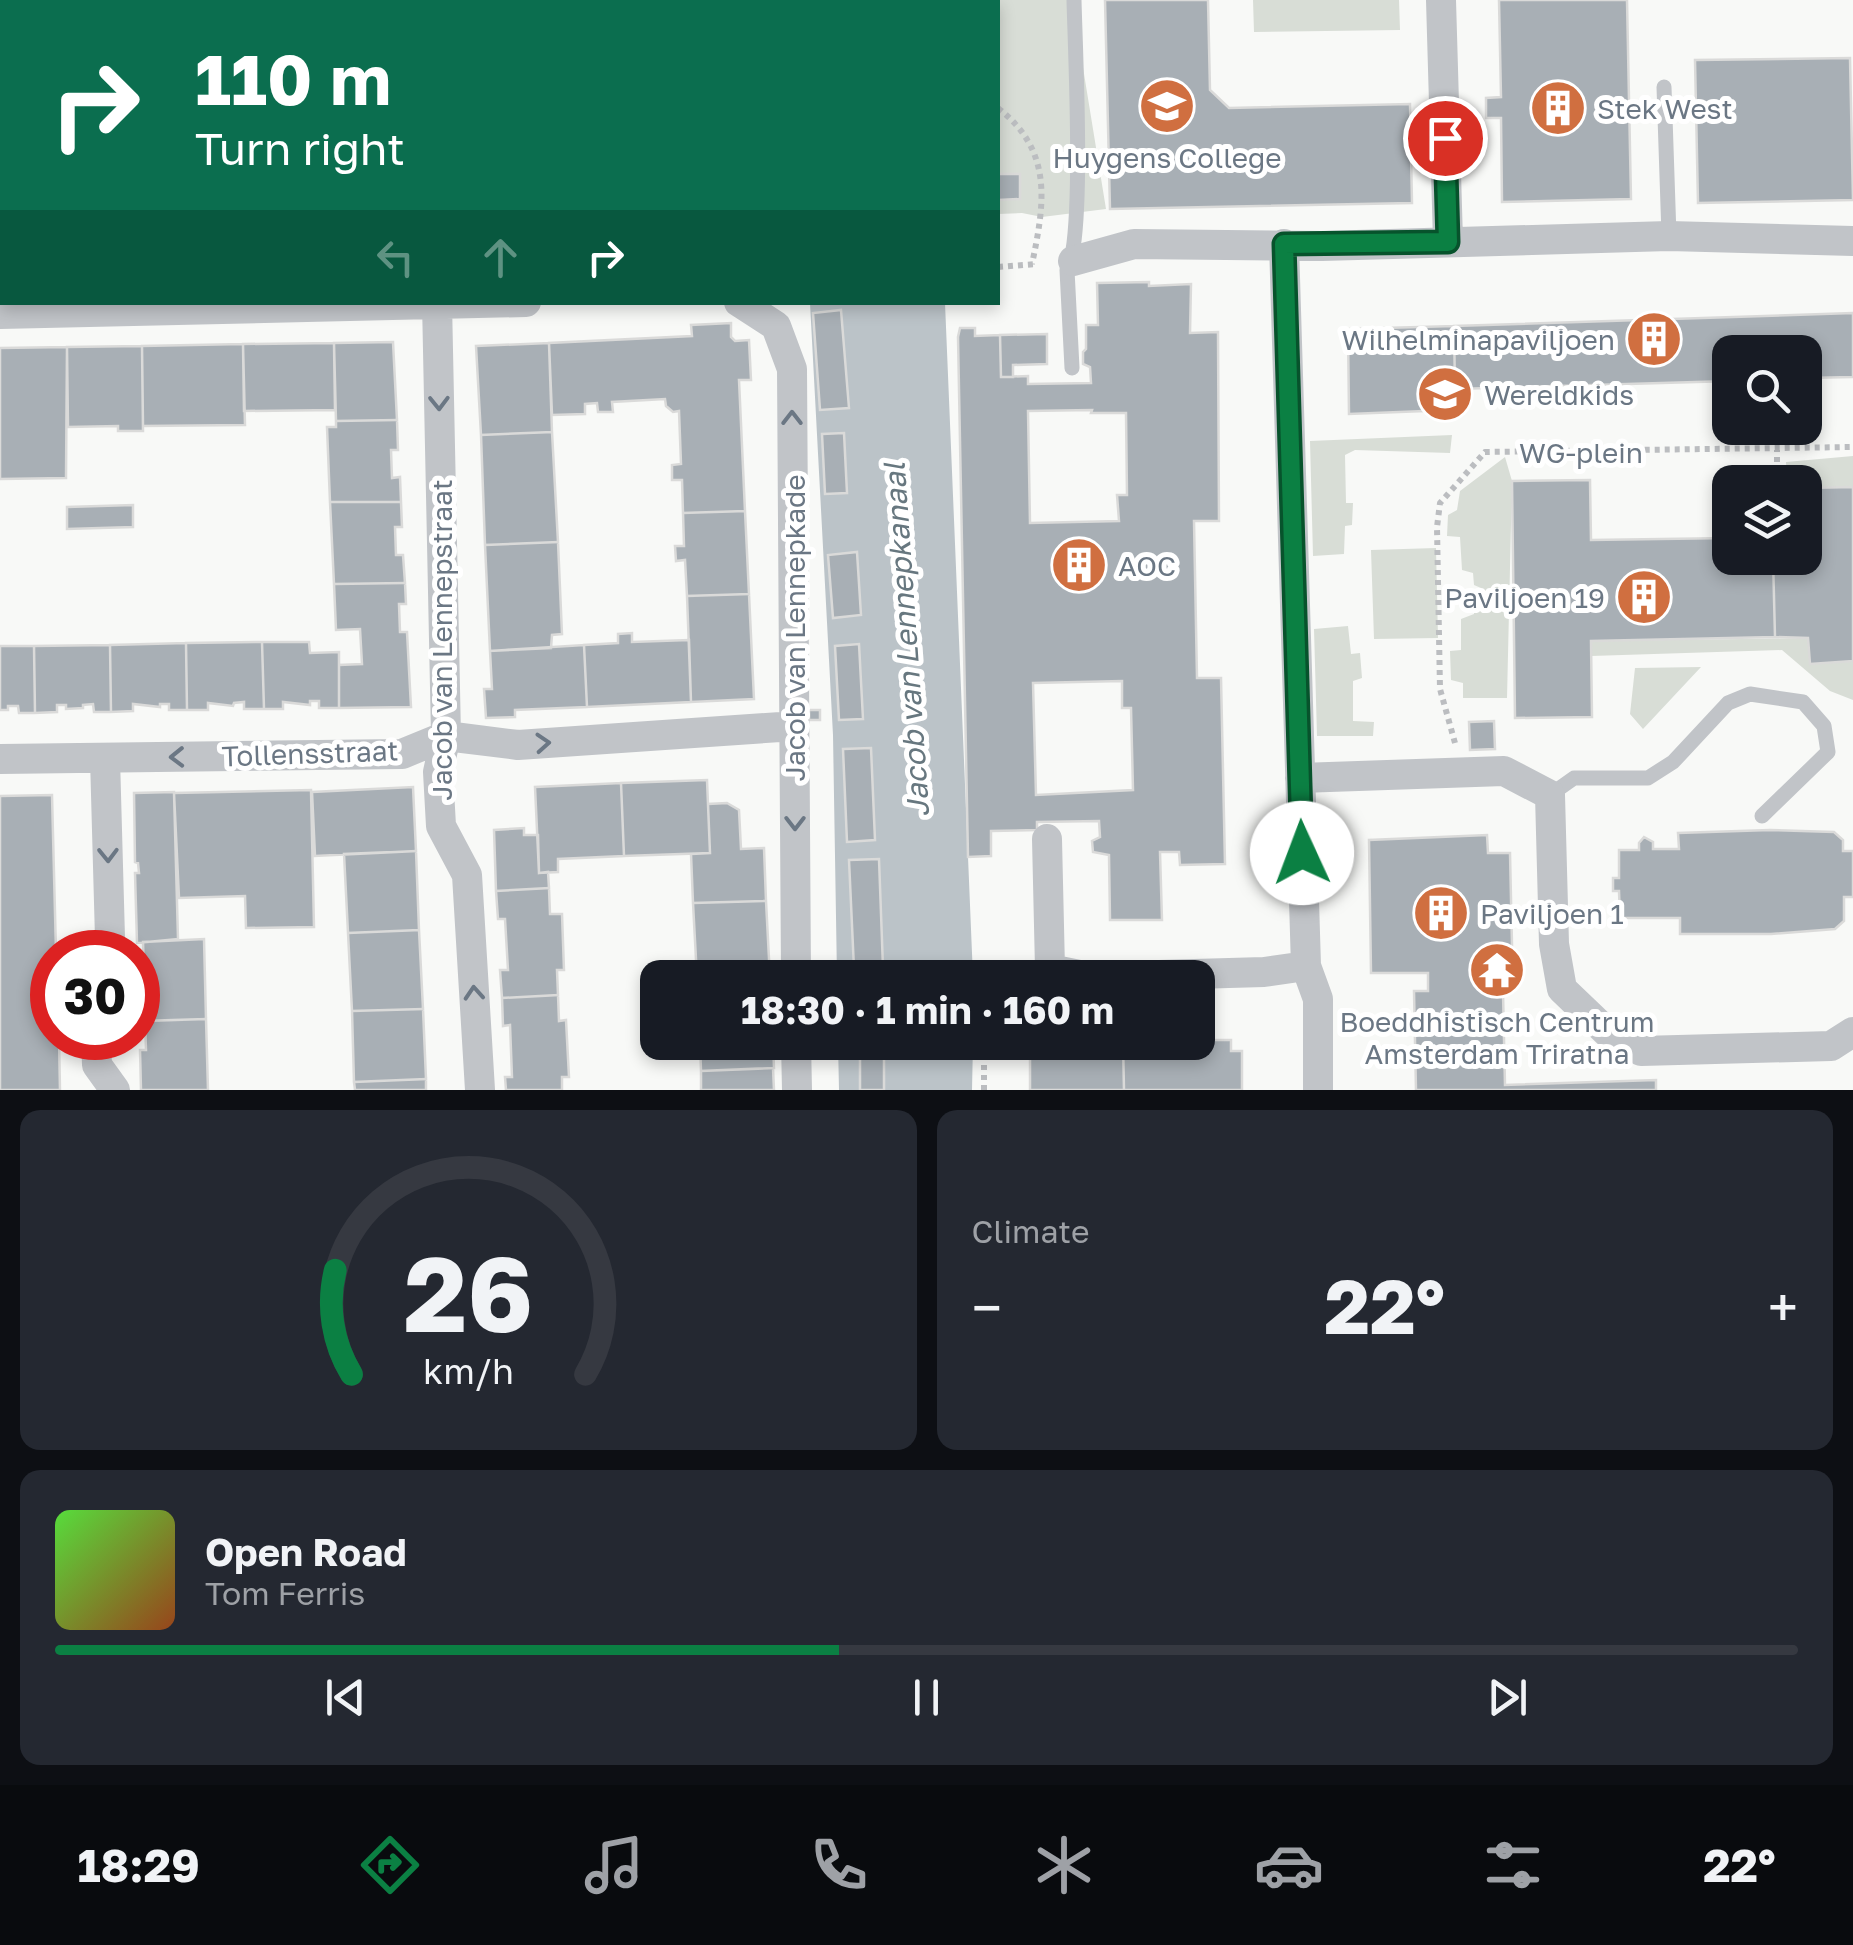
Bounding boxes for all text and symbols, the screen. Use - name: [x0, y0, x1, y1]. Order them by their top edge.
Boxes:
- text: 110 m: [195, 36, 391, 120]
- icon: right: [30, 40, 160, 170]
- school or university icon: Huygens College: [1137, 76, 1197, 136]
- building icon: Stek West: [1528, 78, 1588, 138]
- place label: Stek West: [1597, 92, 1733, 125]
- pin: [1403, 96, 1488, 181]
- icon: arrive: [1418, 111, 1473, 166]
- text: Turn right: [195, 121, 405, 175]
- place label: Huygens College: [1052, 141, 1282, 174]
- icon: left: [368, 230, 423, 285]
- icon: ahead: [473, 230, 528, 285]
- icon: right: [578, 230, 633, 285]
- building icon: Wilhelminapaviljoen: [1624, 309, 1684, 369]
- place label: Wilhelminapaviljoen: [1342, 323, 1615, 356]
- map controls: [1712, 335, 1822, 575]
- button: search: [1712, 335, 1822, 445]
- school or university icon: Wereldkids: [1415, 364, 1475, 424]
- place label: Wereldkids: [1484, 378, 1634, 411]
- one-way arrow: [429, 396, 450, 412]
- one-way arrow: [782, 410, 803, 426]
- street label: WG-plein: [1519, 436, 1643, 469]
- water label: Jacob van Lennepkanaal: [876, 460, 936, 818]
- button: layers: [1712, 465, 1822, 575]
- street label: Jacob van Lennepkade: [778, 474, 811, 782]
- street label: Jacob van Lennepstraat: [425, 479, 458, 801]
- building icon: AOC: [1049, 535, 1109, 595]
- place label: AOC: [1118, 549, 1176, 582]
- building icon: Paviljoen 19: [1614, 567, 1674, 627]
- place label: Paviljoen 19: [1444, 581, 1605, 614]
- street label: Tollensstraat: [221, 733, 399, 773]
- one-way arrow: [536, 733, 552, 755]
- one-way arrow: [169, 746, 184, 768]
- position arrow: [1250, 801, 1354, 905]
- one-way arrow: [785, 816, 806, 832]
- one-way arrow: [97, 848, 118, 864]
- building icon: Paviljoen 1: [1411, 883, 1471, 943]
- place label: Paviljoen 1: [1480, 897, 1624, 930]
- speed limit sign: 30: [30, 930, 160, 1060]
- temple icon: Boeddhistisch Centrum Amsterdam Triratna: [1467, 940, 1527, 1000]
- one-way arrow: [464, 984, 485, 1000]
- text: 18:30 · 1 min · 160 m: [741, 987, 1114, 1032]
- place label: Boeddhistisch Centrum Amsterdam Triratna: [1340, 1005, 1654, 1070]
- text: Climate: [972, 1212, 1090, 1250]
- text: 26: [404, 1230, 533, 1355]
- text: 22°: [1324, 1260, 1445, 1351]
- text: −: [972, 1274, 1002, 1340]
- text: +: [1768, 1274, 1798, 1340]
- text: km/h: [423, 1349, 514, 1392]
- text: Open Road: [205, 1529, 407, 1574]
- text: Tom Ferris: [205, 1574, 365, 1612]
- icon: previous: [318, 1670, 373, 1725]
- icon: pause: [899, 1670, 954, 1725]
- icon: next: [1480, 1670, 1535, 1725]
- icon: directions: [355, 1830, 425, 1900]
- icon: music: [579, 1830, 649, 1900]
- icon: phone: [804, 1830, 874, 1900]
- icon: climate: [1029, 1830, 1099, 1900]
- icon: car: [1254, 1830, 1324, 1900]
- icon: filters: [1478, 1830, 1548, 1900]
- text: 18:29: [77, 1838, 200, 1892]
- text: 22°: [1703, 1838, 1776, 1892]

